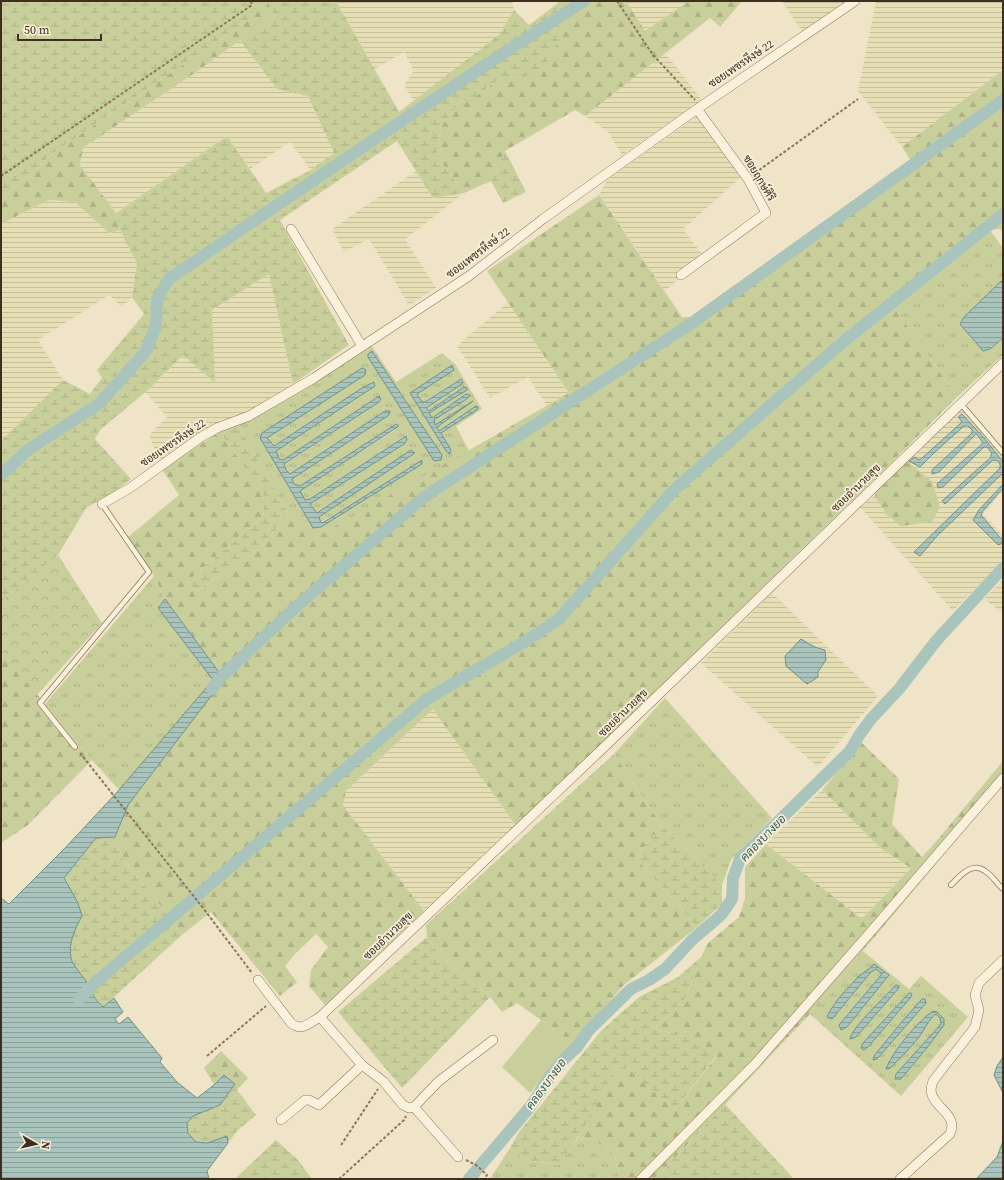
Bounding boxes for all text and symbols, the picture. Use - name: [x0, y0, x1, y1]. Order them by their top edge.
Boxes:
- scale bar: [18, 16, 101, 42]
- text: 50 m: [24, 22, 50, 38]
- street label: ซอยเพชรหึงษ์ 22: [705, 35, 777, 91]
- street label: ซอยฤกษ์ศิริ: [739, 151, 780, 204]
- street label: ซอยเพชรหึงษ์ 22: [443, 223, 513, 282]
- street label: ซอยเพชรหึงษ์ 22: [137, 414, 209, 470]
- street label: ซอยอำนวยสุข: [828, 461, 885, 516]
- street label: ซอยอำนวยสุข: [595, 686, 652, 741]
- water label: คลองบางยอ: [737, 811, 789, 865]
- street label: ซอยอำนวยสุข: [360, 909, 417, 964]
- water label: คลองบางยอ: [522, 1055, 570, 1113]
- north arrow: [16, 1124, 56, 1164]
- text: N: [37, 1140, 53, 1150]

